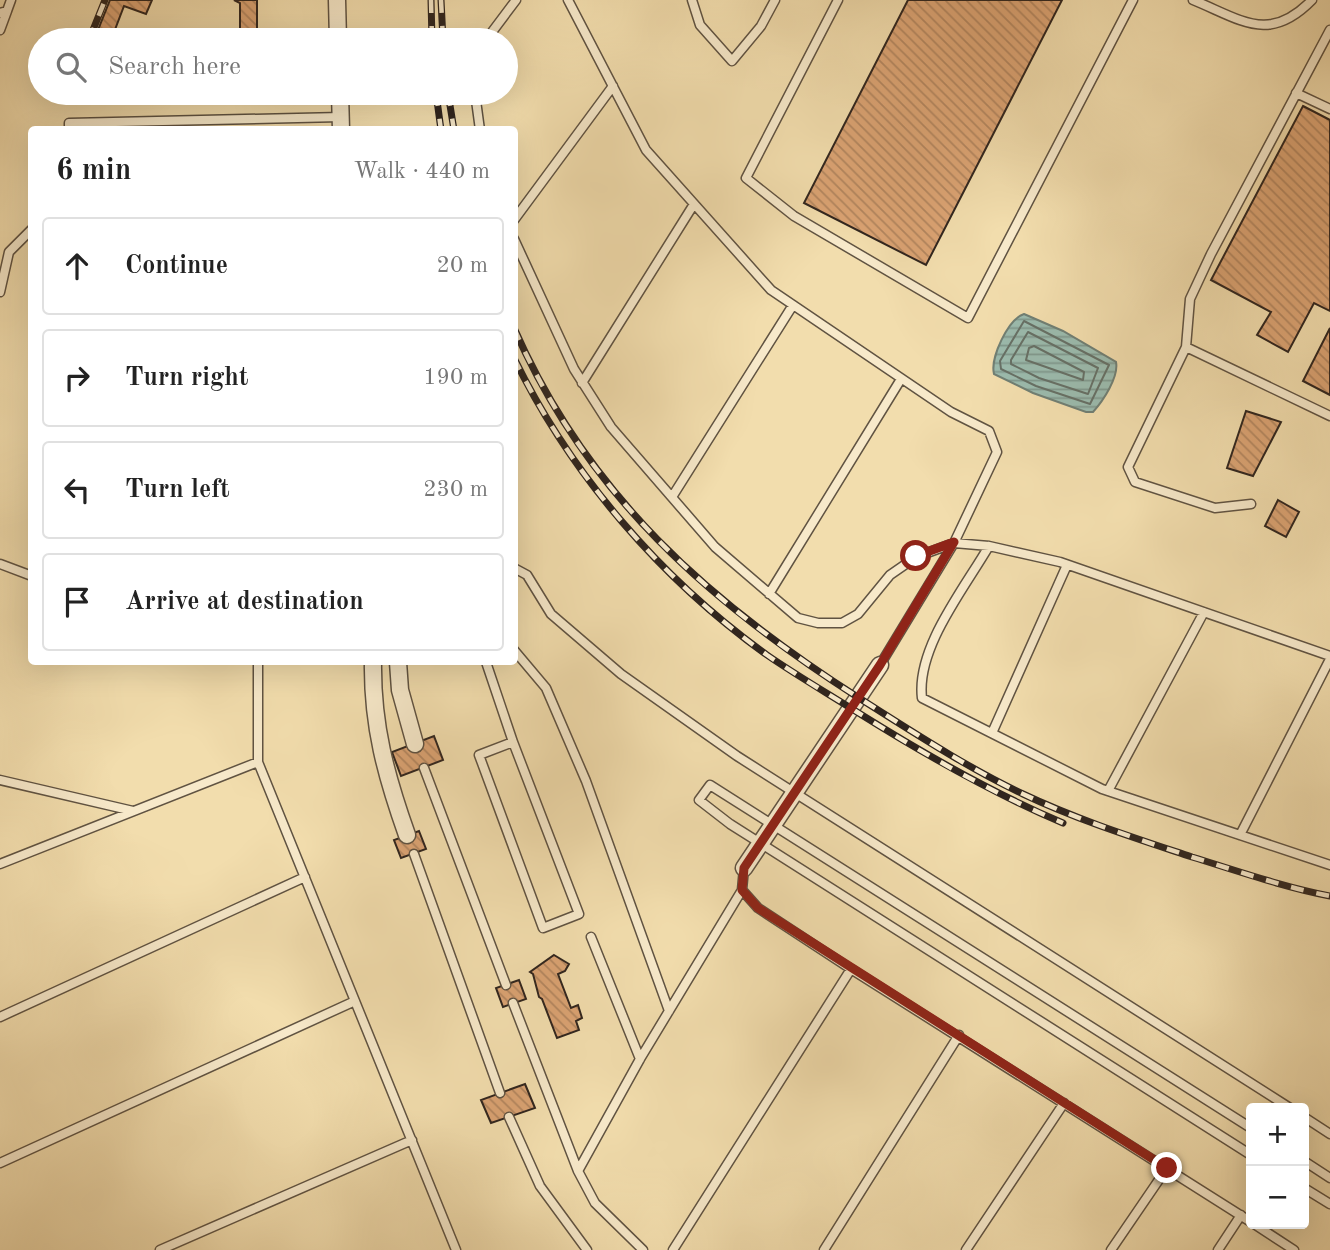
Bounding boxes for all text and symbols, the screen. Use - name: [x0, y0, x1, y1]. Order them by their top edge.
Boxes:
- search box: [28, 28, 518, 105]
- icon: search: [52, 48, 90, 86]
- text: Search here: [108, 54, 241, 80]
- text: 6 min: [56, 156, 131, 186]
- text: Walk · 440 m: [354, 160, 490, 183]
- icon: ahead: [58, 247, 96, 285]
- text: Continue: [125, 253, 228, 279]
- text: 20 m: [437, 254, 488, 277]
- icon: right: [58, 359, 96, 397]
- text: Turn right: [125, 365, 248, 391]
- text: 190 m: [423, 366, 488, 389]
- icon: left: [58, 471, 96, 509]
- text: Turn left: [125, 477, 230, 503]
- text: 230 m: [423, 478, 488, 501]
- route start: [900, 540, 931, 571]
- icon: arrive: [58, 583, 96, 621]
- text: Arrive at destination: [125, 589, 364, 615]
- map controls: [1246, 1103, 1309, 1229]
- button: +: [1246, 1103, 1309, 1166]
- route end: [1151, 1152, 1182, 1183]
- button: −: [1246, 1166, 1309, 1229]

